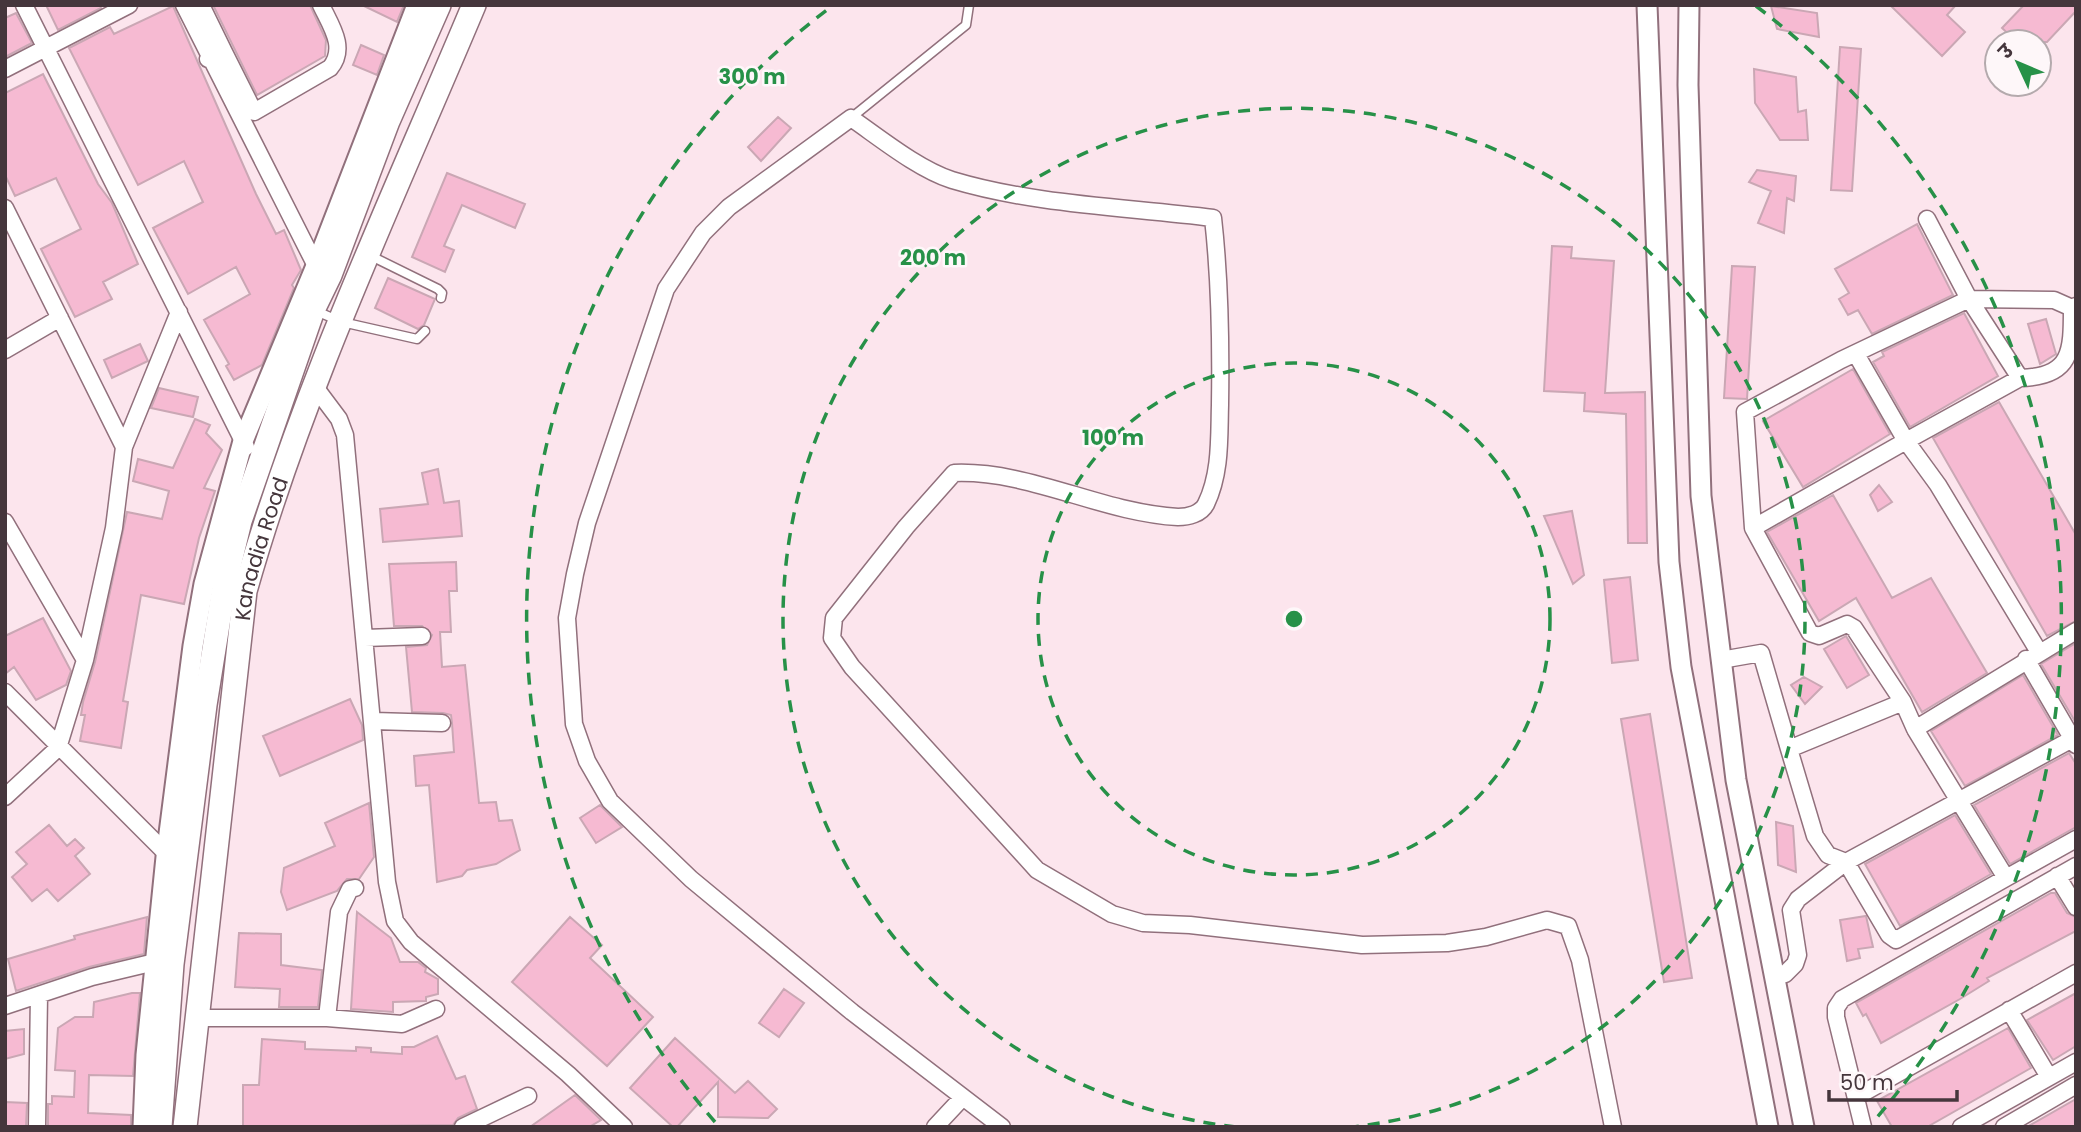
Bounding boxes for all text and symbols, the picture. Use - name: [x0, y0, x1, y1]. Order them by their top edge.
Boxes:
- north arrow: [1983, 28, 2053, 98]
- text: उ: [1992, 37, 2020, 66]
- text: 300 m: [719, 62, 785, 91]
- text: 200 m: [900, 243, 966, 272]
- text: 100 m: [1082, 423, 1144, 452]
- street label: Kanadia Road: [227, 473, 294, 622]
- centre of rings: [1282, 607, 1306, 631]
- scale bar: [1829, 1058, 1957, 1102]
- text: 50 m: [1840, 1068, 1894, 1097]

